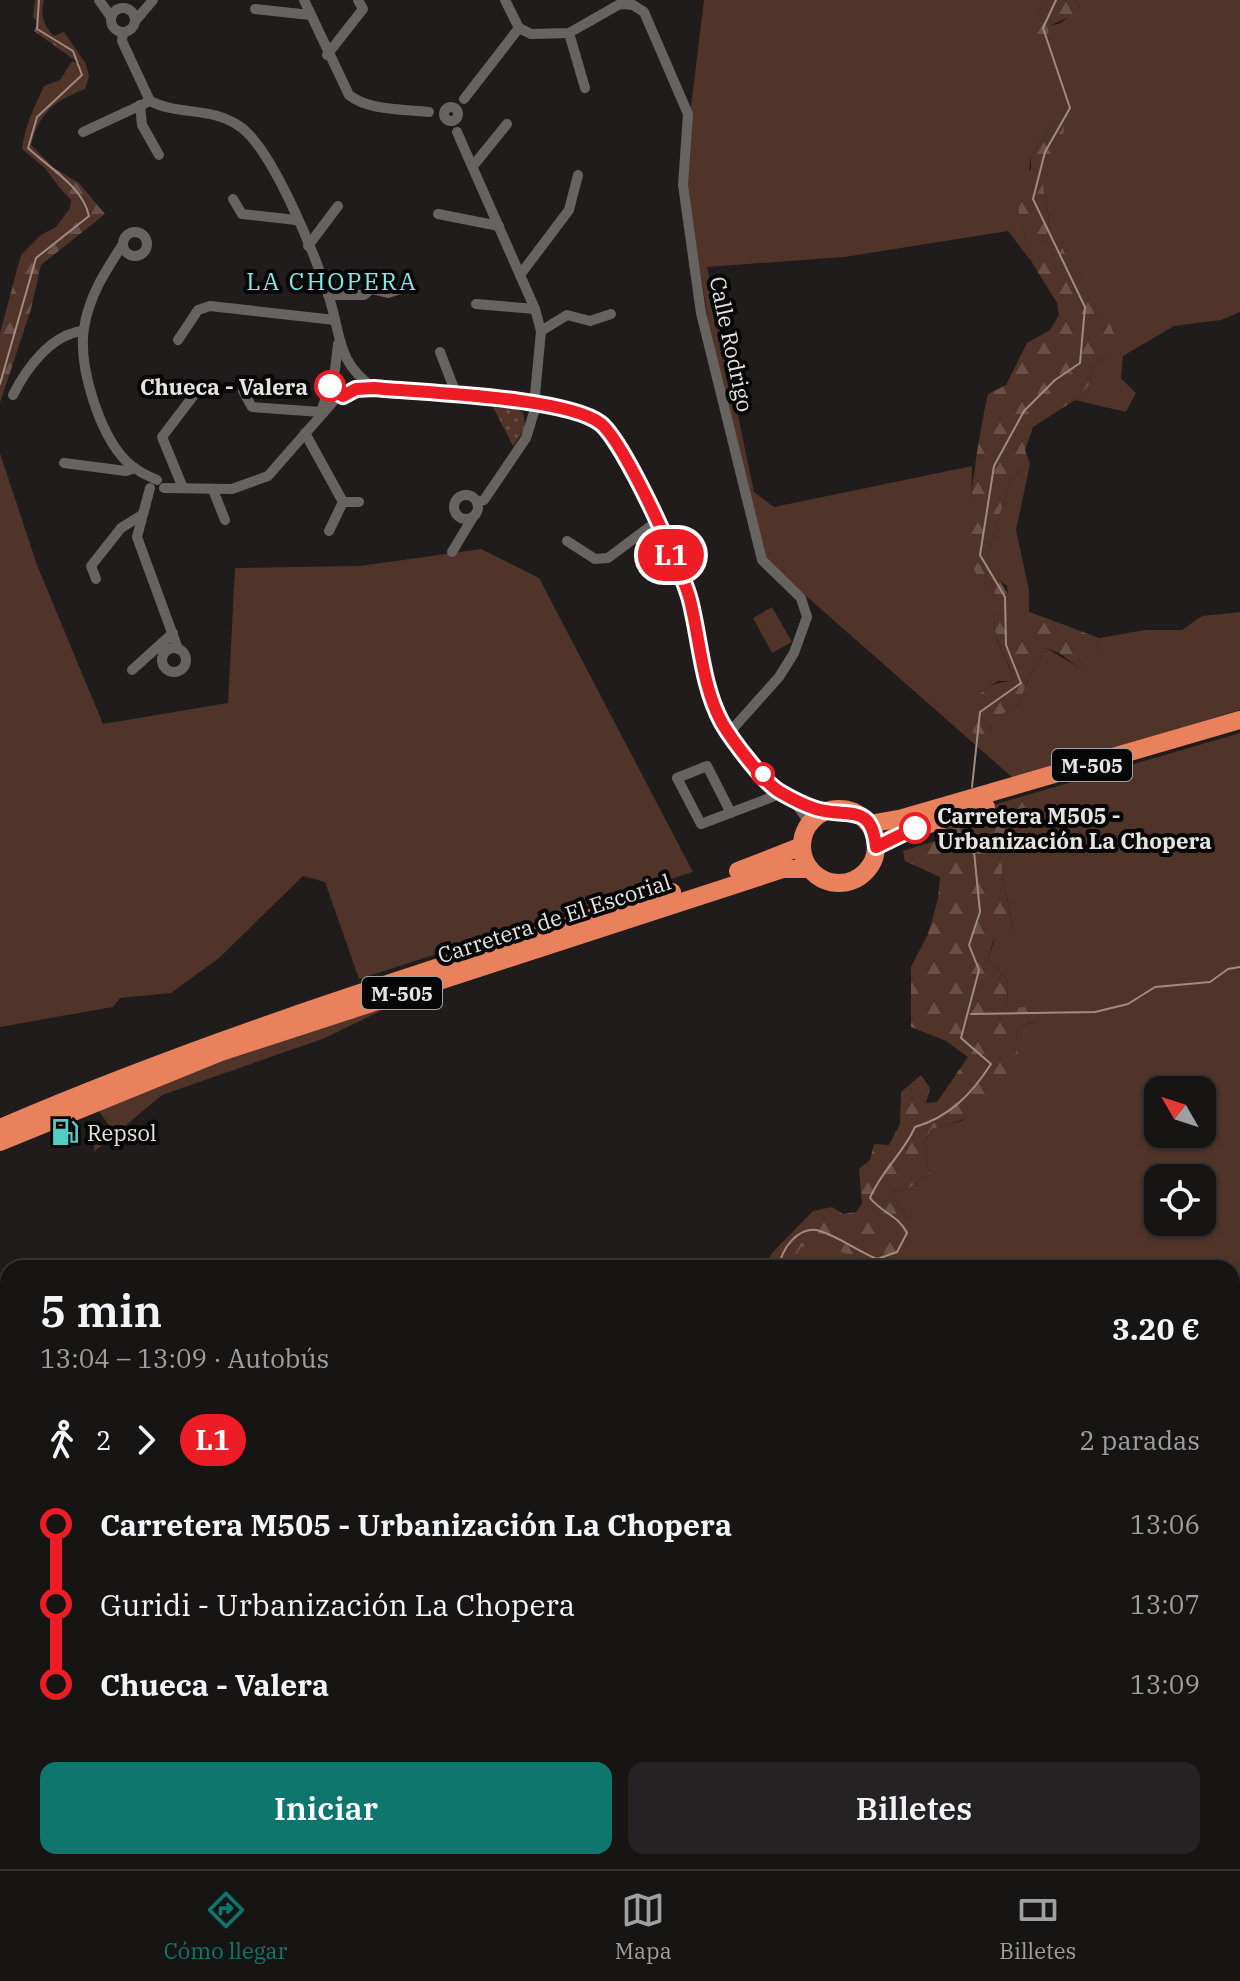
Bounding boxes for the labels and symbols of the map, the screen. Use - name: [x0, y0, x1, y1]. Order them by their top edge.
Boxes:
- district label: LA CHOPERA: [246, 265, 418, 297]
- street label: Calle Rodrigo: [704, 274, 760, 414]
- marker: Chueca - Valera: [315, 371, 345, 401]
- place label: Chueca - Valera: [140, 372, 308, 401]
- line badge: L1: [635, 529, 707, 581]
- road number: M-505: [1052, 749, 1132, 781]
- unlabelled marker: [752, 763, 774, 785]
- place label: Carretera M505 - Urbanización La Chopera: [937, 801, 1212, 855]
- marker: Carretera M505 - Urbanización La Chopera: [900, 813, 930, 843]
- street label: Carretera de El Escorial: [434, 867, 674, 969]
- road number: M-505: [362, 977, 442, 1009]
- north arrow: [1144, 1076, 1216, 1148]
- fuel station icon: Repsol: [50, 1117, 80, 1147]
- place label: Repsol: [87, 1118, 156, 1147]

